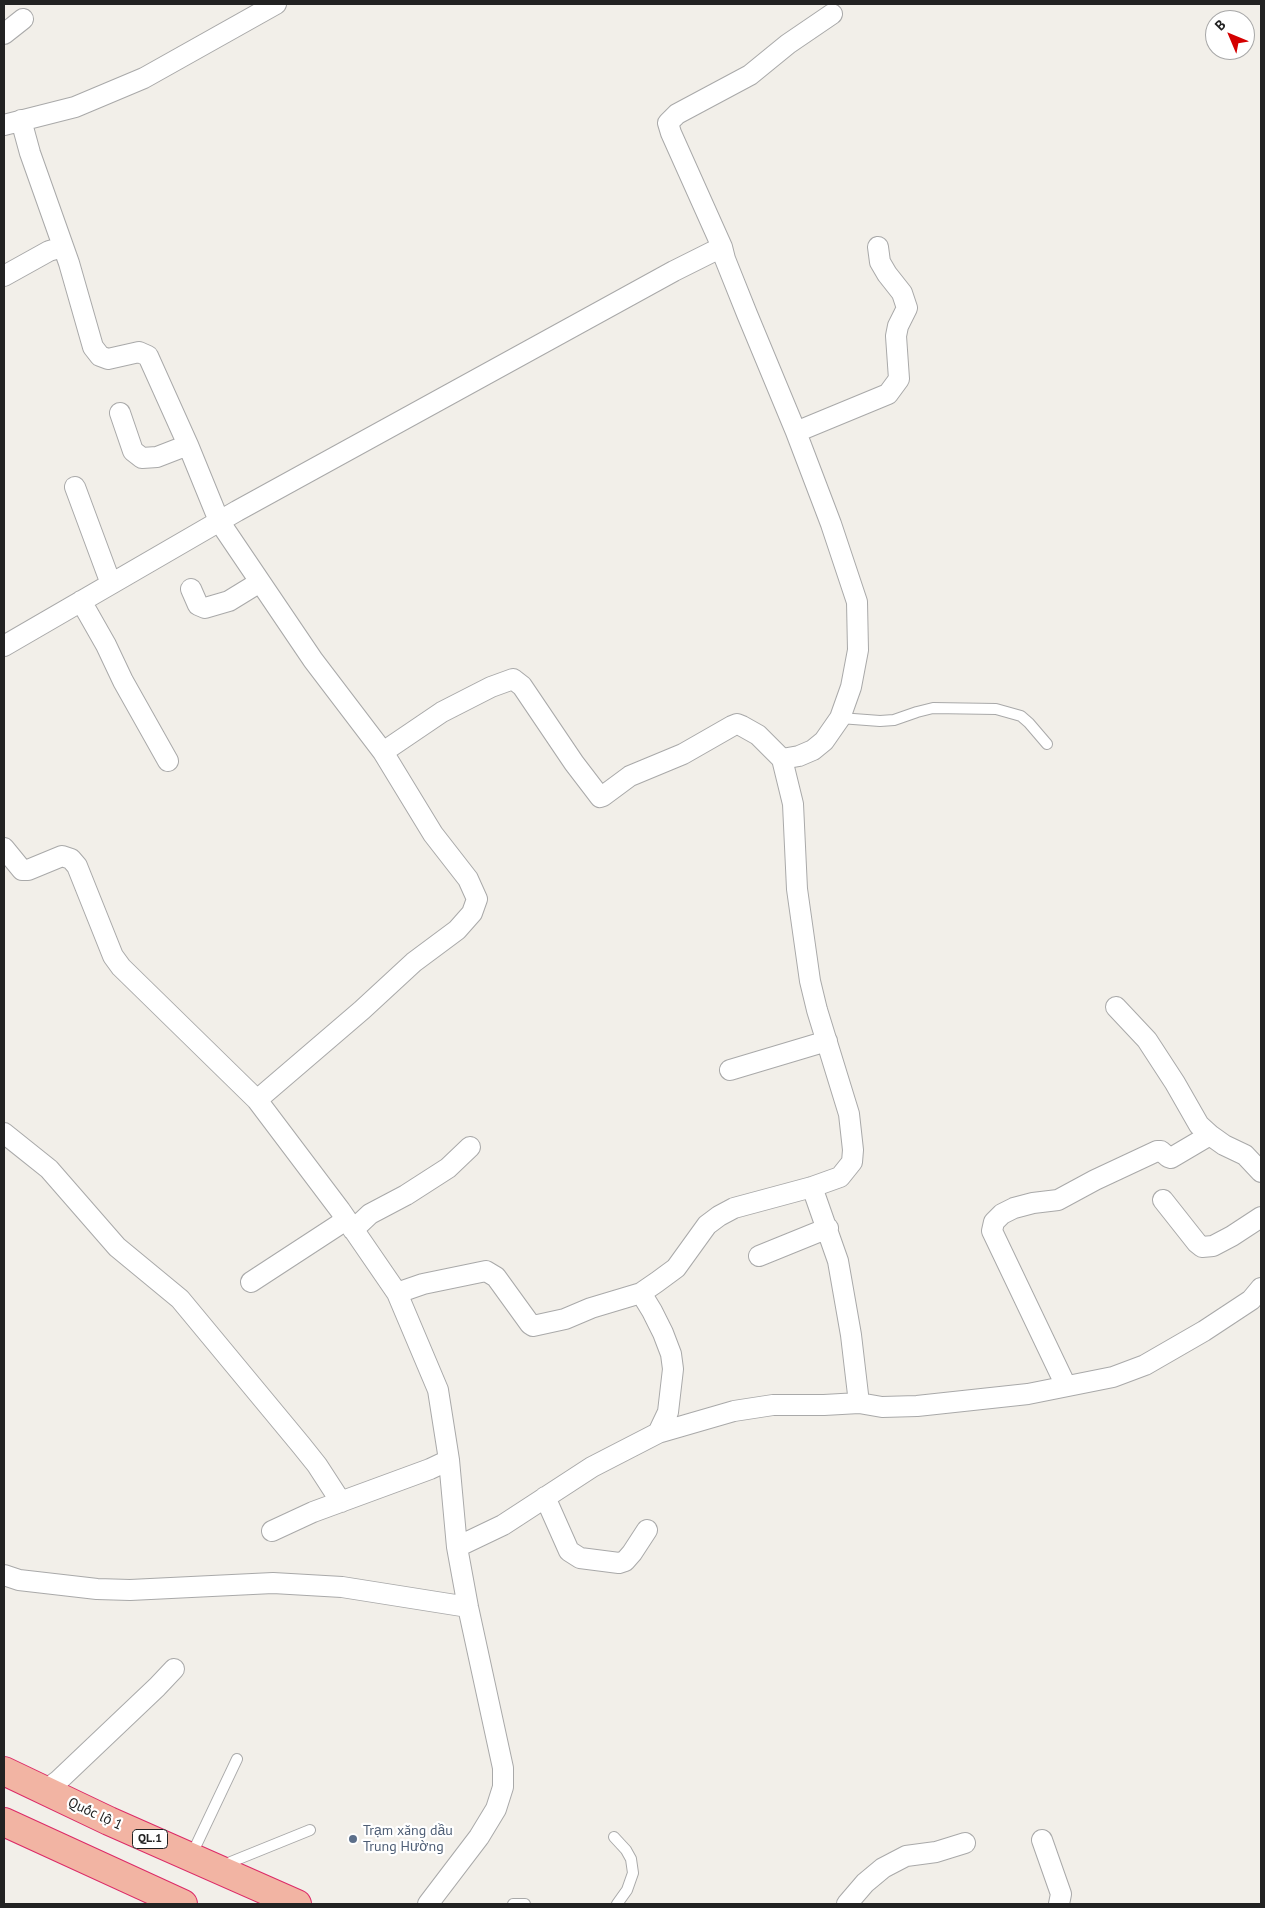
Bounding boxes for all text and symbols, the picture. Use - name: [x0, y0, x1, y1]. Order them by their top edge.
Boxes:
- north arrow: [1205, 10, 1255, 60]
- text: B: [1211, 16, 1229, 34]
- street label: Quốc lộ 1: [65, 1794, 125, 1834]
- place label: Trạm xăng dầu Trung Hường: [363, 1823, 453, 1855]
- road number: QL.1: [132, 1830, 168, 1848]
- marker: Trạm xăng dầu Trung Hường: [347, 1833, 359, 1845]

